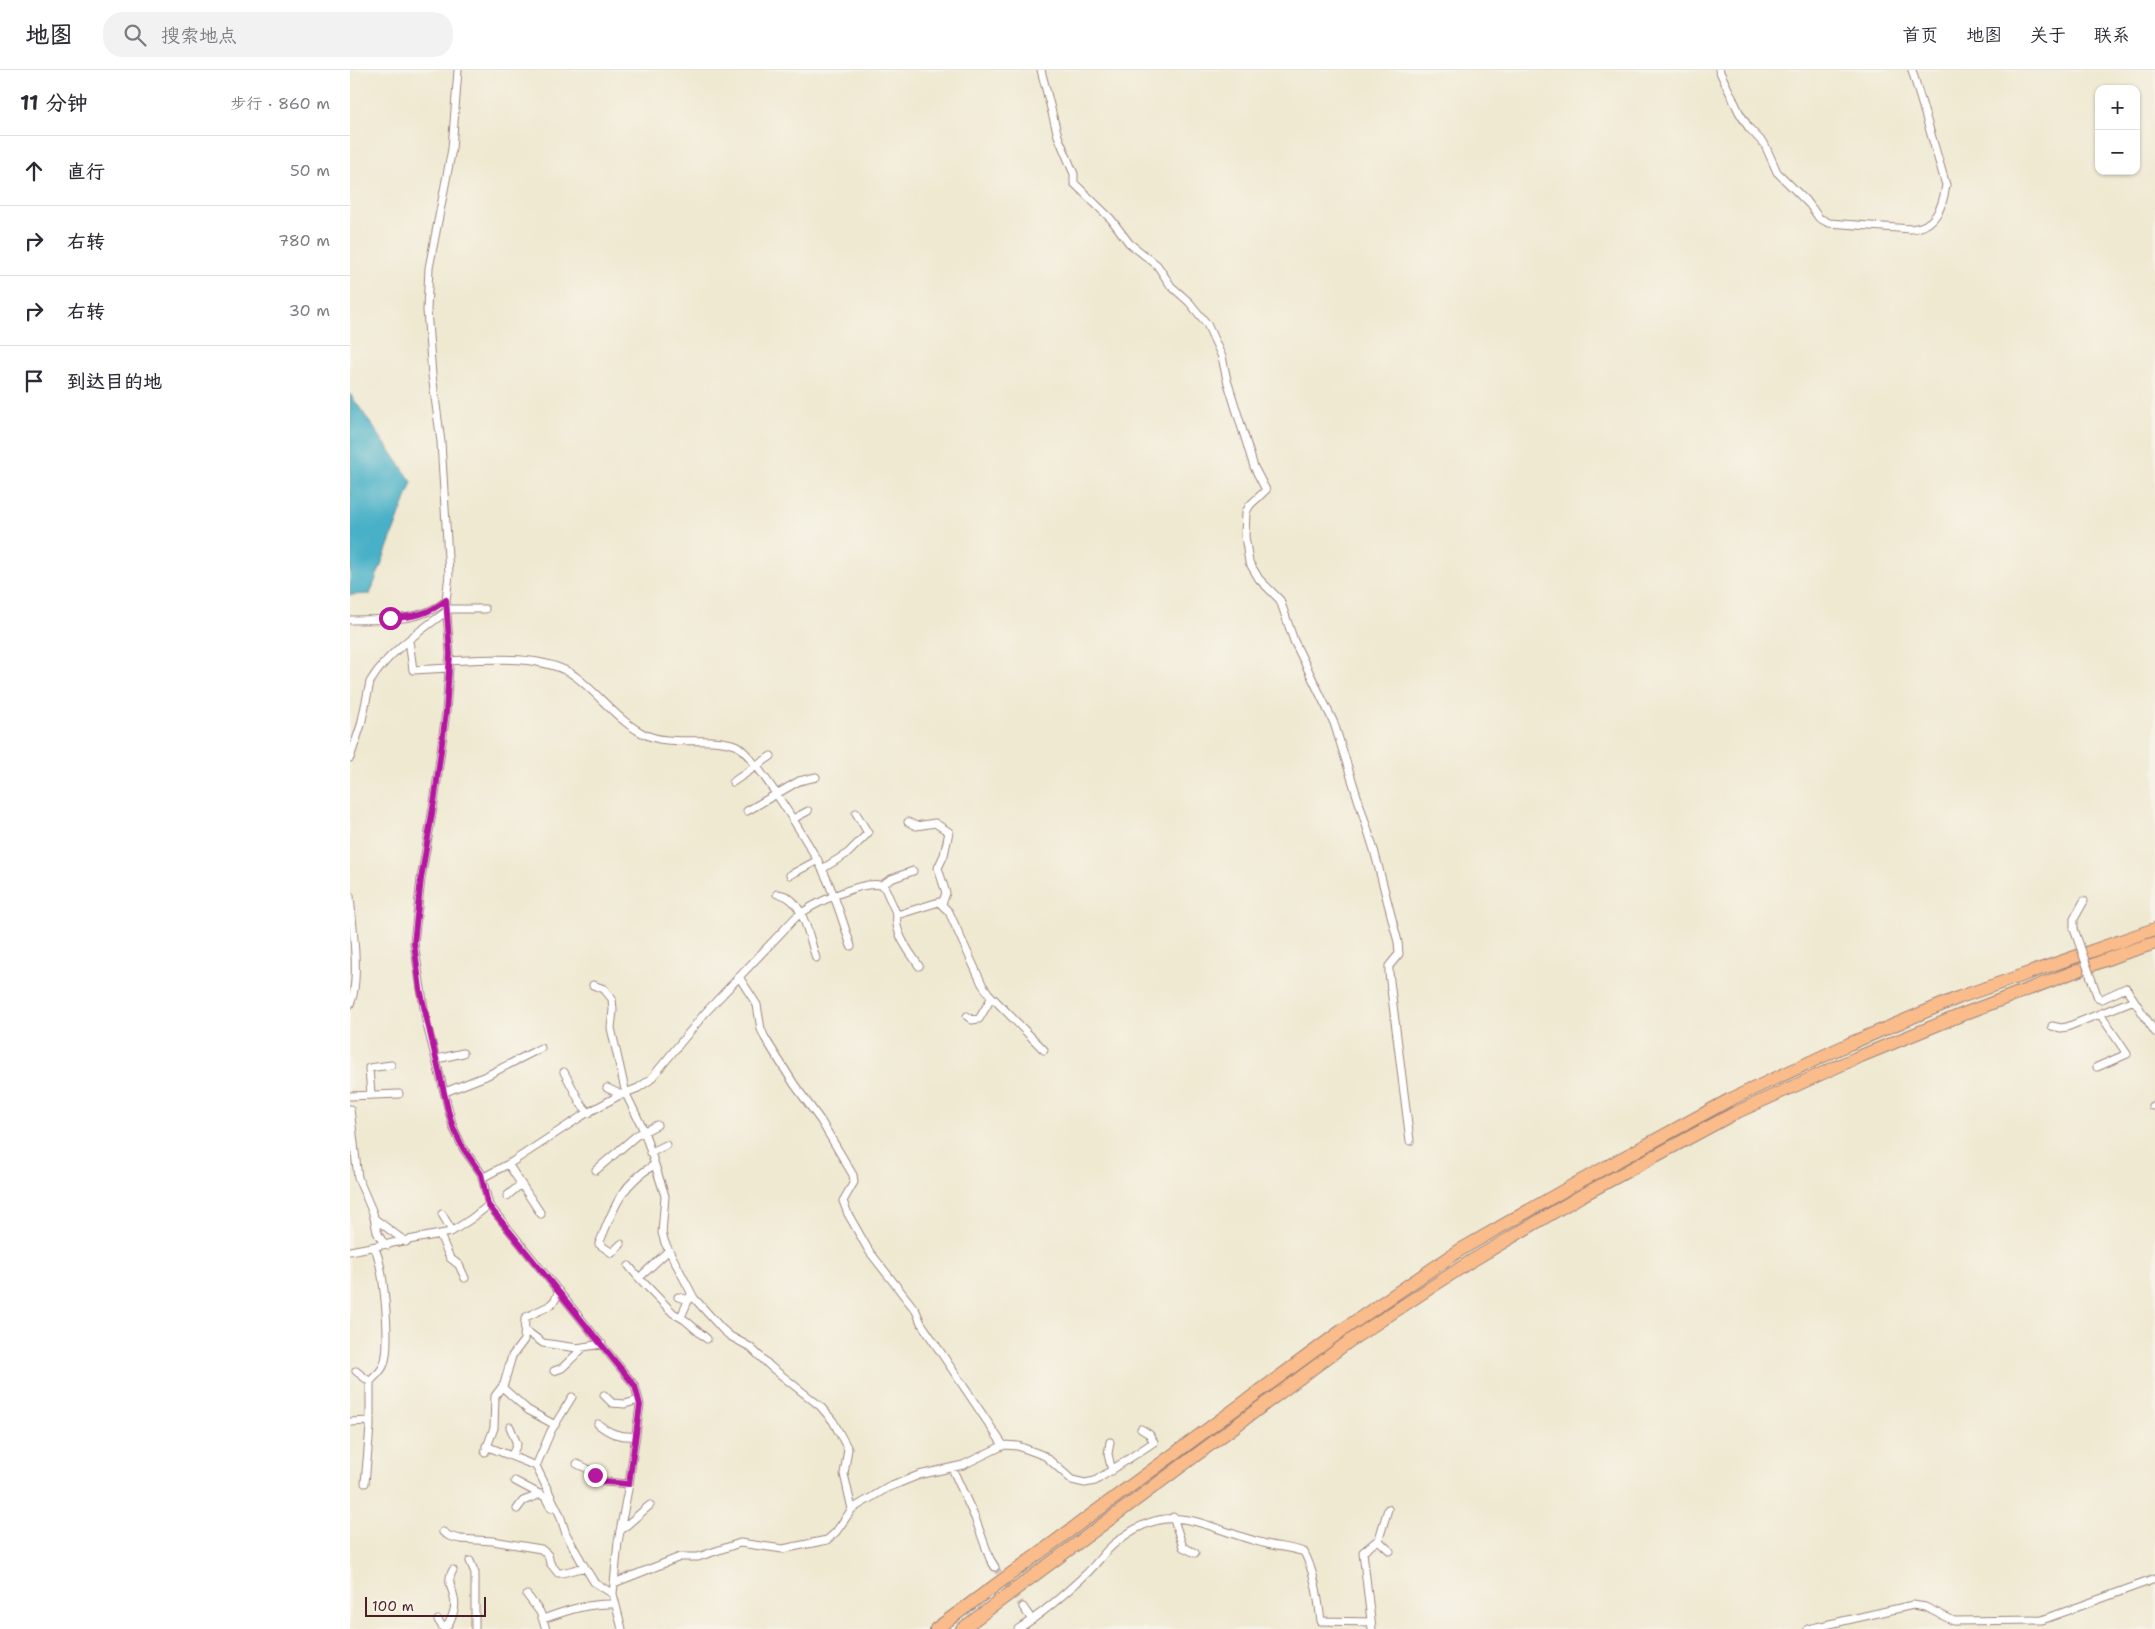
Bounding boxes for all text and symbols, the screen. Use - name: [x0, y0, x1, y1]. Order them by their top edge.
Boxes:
- search box: [103, 12, 453, 57]
- text: 地图: [25, 19, 73, 51]
- icon: search: [121, 21, 149, 49]
- text: 搜索地点: [161, 23, 237, 48]
- text: 首页: [1902, 23, 1938, 47]
- text: 地图: [1966, 23, 2002, 47]
- text: 关于: [2030, 23, 2066, 47]
- text: 联系: [2094, 23, 2130, 47]
- map controls: [2095, 85, 2140, 175]
- button: +: [2095, 85, 2140, 130]
- text: 11 分钟: [20, 89, 88, 117]
- text: 步行 · 860 m: [231, 93, 330, 114]
- button: −: [2095, 130, 2140, 175]
- icon: ahead: [20, 157, 48, 185]
- text: 直行: [67, 159, 105, 184]
- text: 50 m: [290, 160, 330, 181]
- icon: right: [20, 227, 48, 255]
- text: 右转: [67, 229, 105, 254]
- text: 780 m: [278, 230, 330, 251]
- icon: right: [20, 297, 48, 325]
- text: 右转: [67, 299, 105, 324]
- text: 30 m: [289, 300, 330, 321]
- icon: arrive: [20, 367, 48, 395]
- text: 到达目的地: [67, 369, 162, 394]
- route start: [379, 607, 402, 630]
- route end: [584, 1464, 607, 1487]
- scale bar: [365, 1594, 486, 1617]
- text: 100 m: [372, 1597, 414, 1615]

